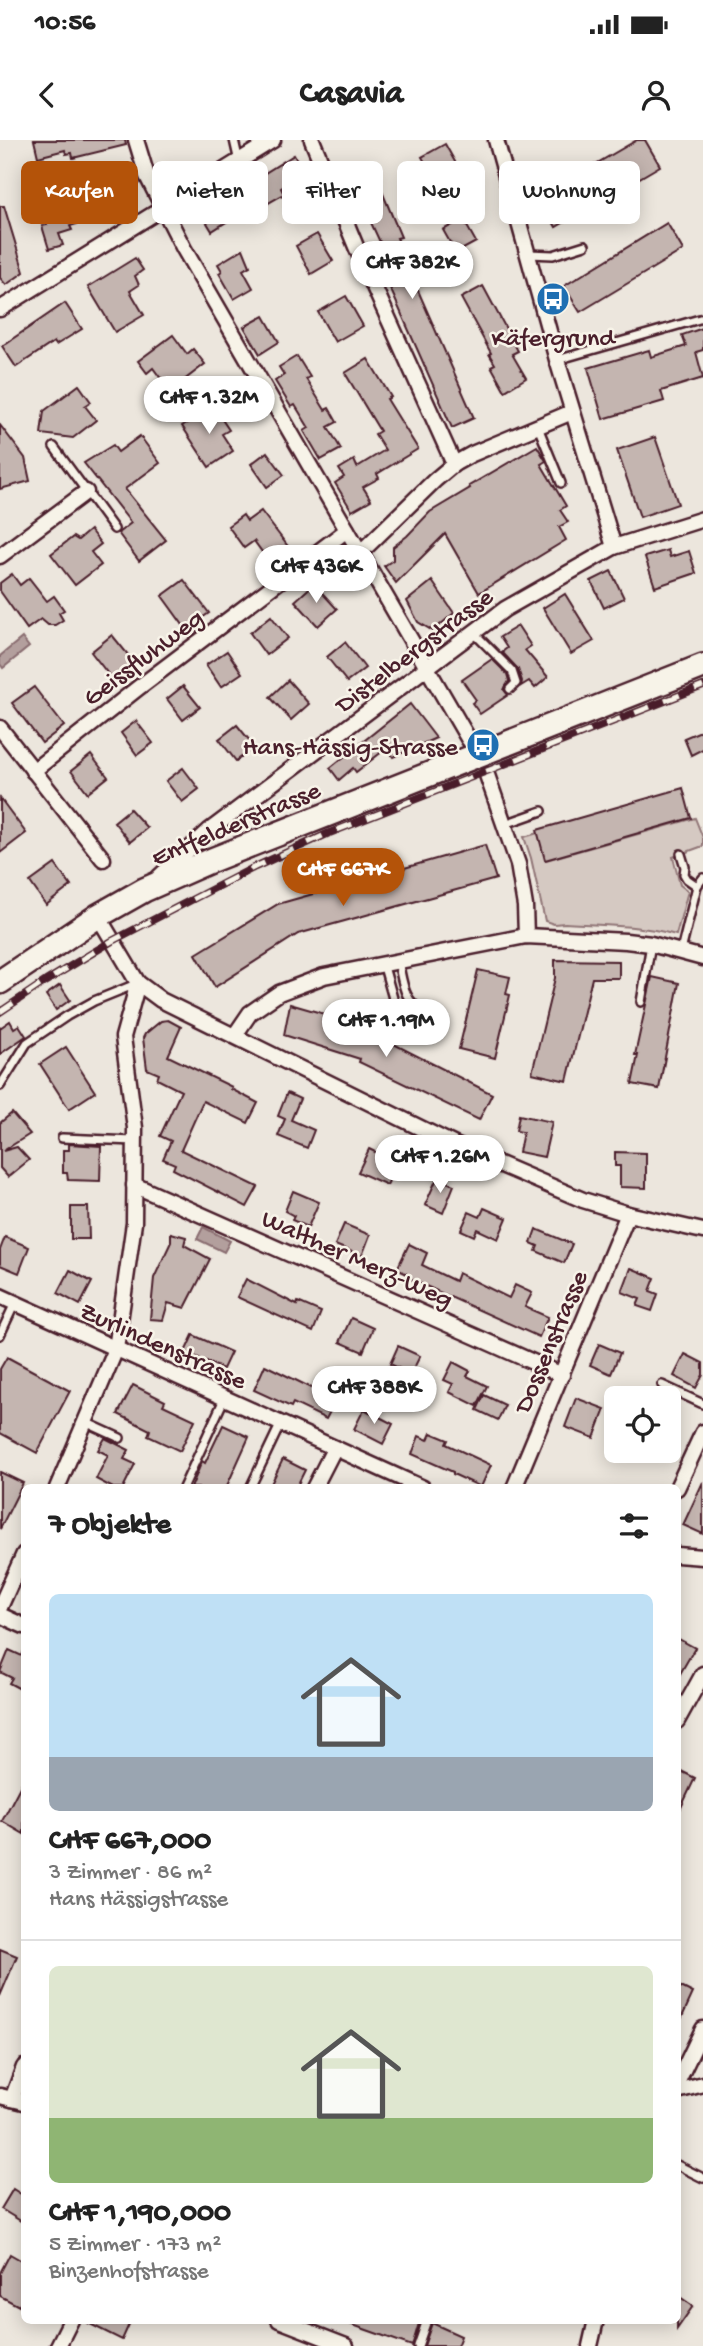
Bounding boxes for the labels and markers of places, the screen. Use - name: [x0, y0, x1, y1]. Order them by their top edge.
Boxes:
- pin: CHF 382K: [340, 242, 484, 301]
- bus stop icon: Käfergrund: [534, 280, 572, 318]
- place label: Käfergrund: [491, 325, 616, 356]
- pin: CHF 1.32M: [129, 376, 289, 436]
- pin: CHF 436K: [244, 546, 388, 605]
- bus stop icon: Hans-Hässig-Strasse: [464, 726, 502, 764]
- place label: Hans-Hässig-Strasse: [243, 734, 459, 765]
- pin: CHF 667K: [271, 848, 415, 908]
- pin: CHF 1.19M: [306, 1000, 466, 1059]
- pin: CHF 1.26M: [360, 1136, 520, 1195]
- pin: CHF 388K: [302, 1366, 446, 1426]

